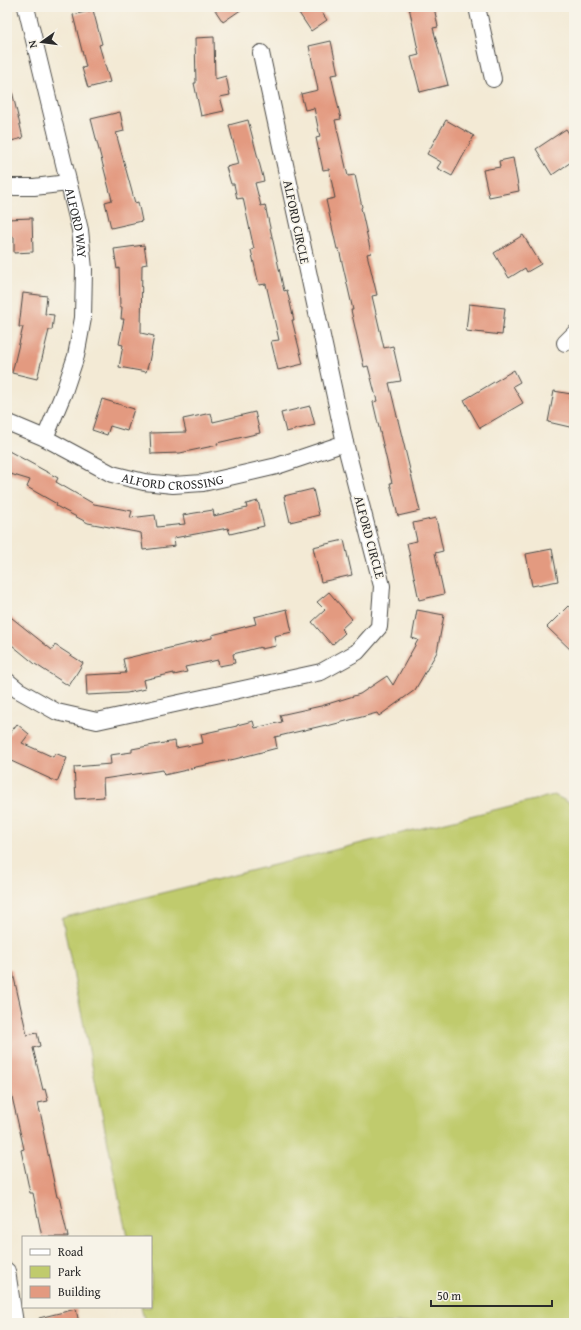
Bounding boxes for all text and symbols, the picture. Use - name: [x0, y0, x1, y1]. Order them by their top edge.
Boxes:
- north arrow: [22, 22, 62, 62]
- text: N: [23, 38, 41, 50]
- street label: ALFORD CIRCLE: [278, 178, 315, 266]
- street label: ALFORD WAY: [60, 186, 92, 259]
- street label: ALFORD CROSSING: [120, 468, 226, 495]
- street label: ALFORD CIRCLE: [349, 494, 390, 581]
- legend: [22, 1236, 152, 1308]
- text: Road: [58, 1243, 84, 1260]
- text: Park: [58, 1263, 82, 1280]
- scale bar: [431, 1282, 552, 1308]
- text: Building: [58, 1283, 101, 1300]
- text: 50 m: [437, 1287, 461, 1304]

